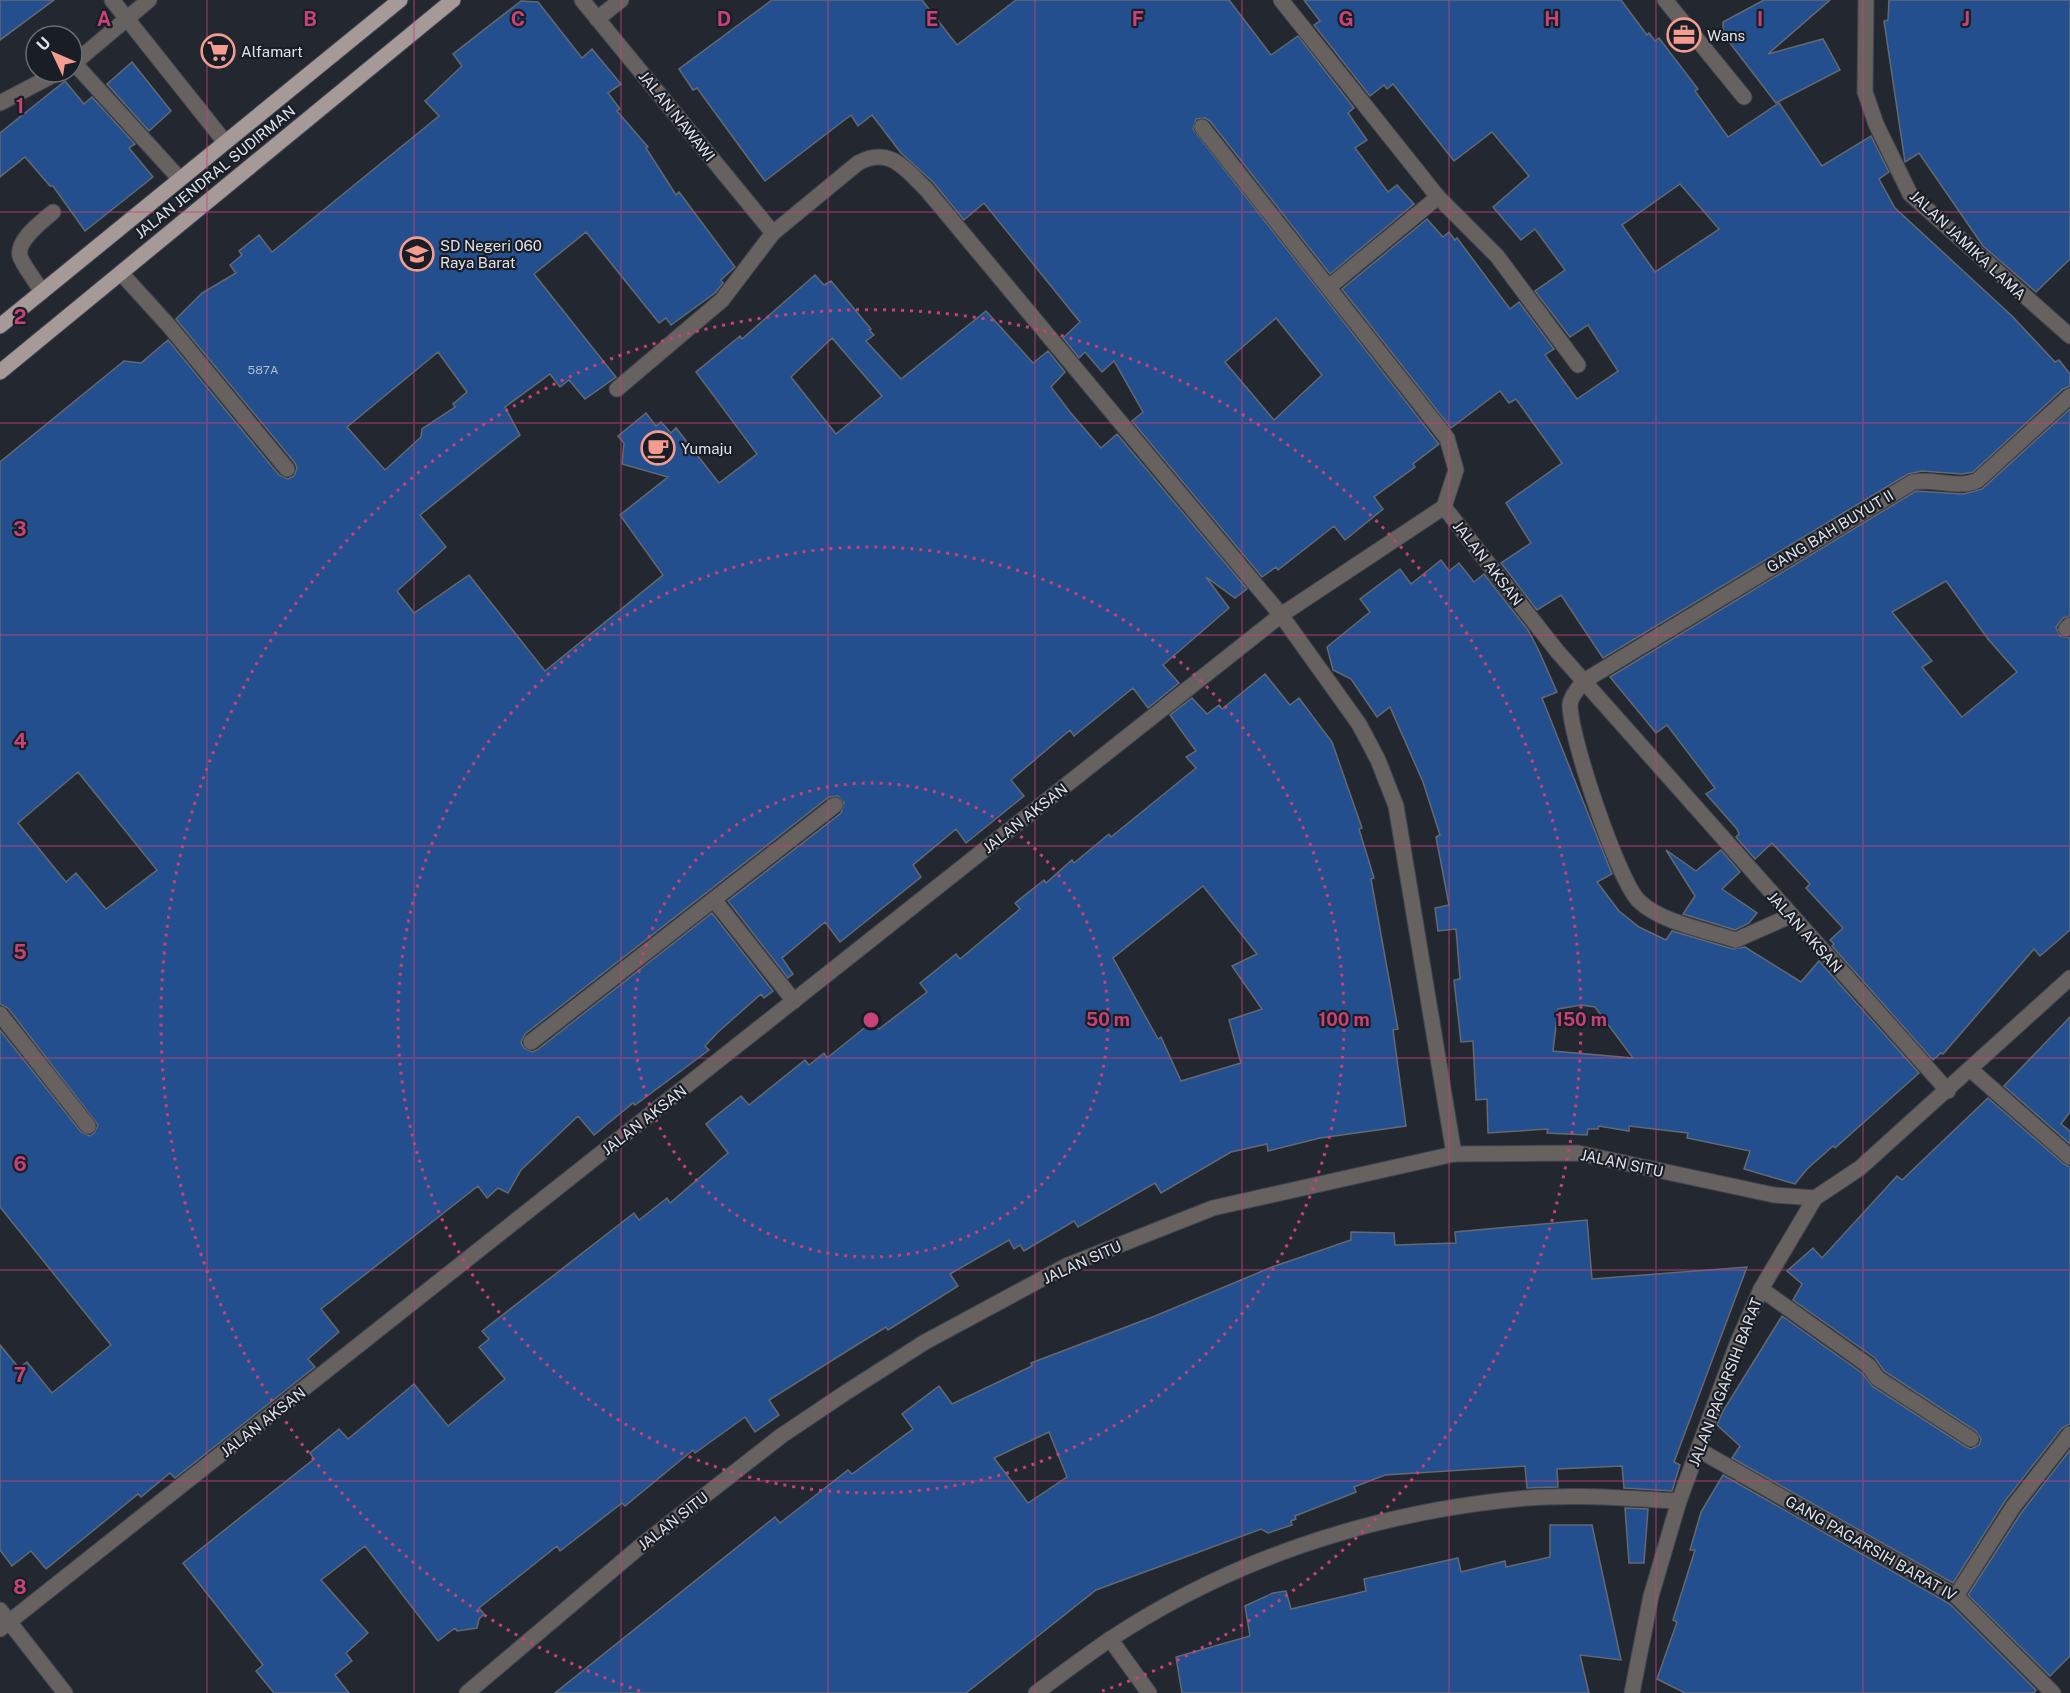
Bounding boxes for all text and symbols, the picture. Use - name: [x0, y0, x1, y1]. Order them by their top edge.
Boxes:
- text: A: [97, 7, 111, 31]
- text: B: [303, 7, 317, 31]
- text: C: [511, 7, 525, 31]
- text: D: [717, 7, 731, 31]
- text: E: [926, 7, 938, 31]
- text: F: [1132, 7, 1144, 31]
- text: G: [1338, 7, 1354, 31]
- text: H: [1544, 7, 1560, 31]
- text: I: [1757, 7, 1763, 31]
- text: J: [1962, 7, 1970, 31]
- office icon: Wans: [1666, 17, 1702, 53]
- north arrow: [24, 24, 84, 84]
- place label: Wans: [1707, 27, 1745, 44]
- text: U: [33, 33, 54, 55]
- supermarket icon: Alfamart: [200, 33, 236, 69]
- place label: Alfamart: [241, 43, 303, 60]
- street label: JALAN NAWAWI: [636, 68, 718, 164]
- text: 1: [16, 94, 24, 118]
- street label: JALAN JENDRAL SUDIRMAN: [131, 102, 299, 242]
- street label: JALAN JAMIKA LAMA: [1907, 187, 2030, 303]
- school or university icon: SD Negeri 060 Raya Barat: [399, 236, 435, 272]
- place label: SD Negeri 060 Raya Barat: [440, 237, 542, 271]
- text: 2: [14, 305, 26, 329]
- house number: 587A: [248, 363, 279, 377]
- cafe icon: Yumaju: [640, 430, 676, 466]
- place label: Yumaju: [681, 440, 732, 457]
- street label: GANG BAH BUYUT II: [1764, 486, 1896, 576]
- text: 3: [13, 517, 27, 541]
- street label: JALAN AKSAN: [1450, 517, 1526, 609]
- text: 4: [13, 729, 27, 753]
- street label: JALAN AKSAN: [979, 780, 1071, 856]
- street label: JALAN AKSAN: [1764, 888, 1846, 976]
- text: 5: [13, 940, 27, 964]
- text: 50 m: [1086, 1009, 1130, 1030]
- text: 100 m: [1318, 1009, 1370, 1030]
- text: 150 m: [1555, 1009, 1607, 1030]
- centre of rings: [861, 1010, 881, 1030]
- street label: JALAN AKSAN: [598, 1082, 690, 1158]
- street label: JALAN SITU: [1579, 1146, 1665, 1180]
- text: 6: [13, 1152, 27, 1176]
- street label: JALAN SITU: [1040, 1237, 1124, 1287]
- street label: JALAN PAGARSIH BARAT: [1685, 1295, 1765, 1469]
- text: 7: [14, 1363, 26, 1387]
- street label: JALAN AKSAN: [217, 1384, 309, 1460]
- street label: JALAN SITU: [635, 1488, 711, 1554]
- street label: GANG PAGARSIH BARAT IV: [1783, 1492, 1959, 1604]
- text: 8: [13, 1575, 27, 1599]

